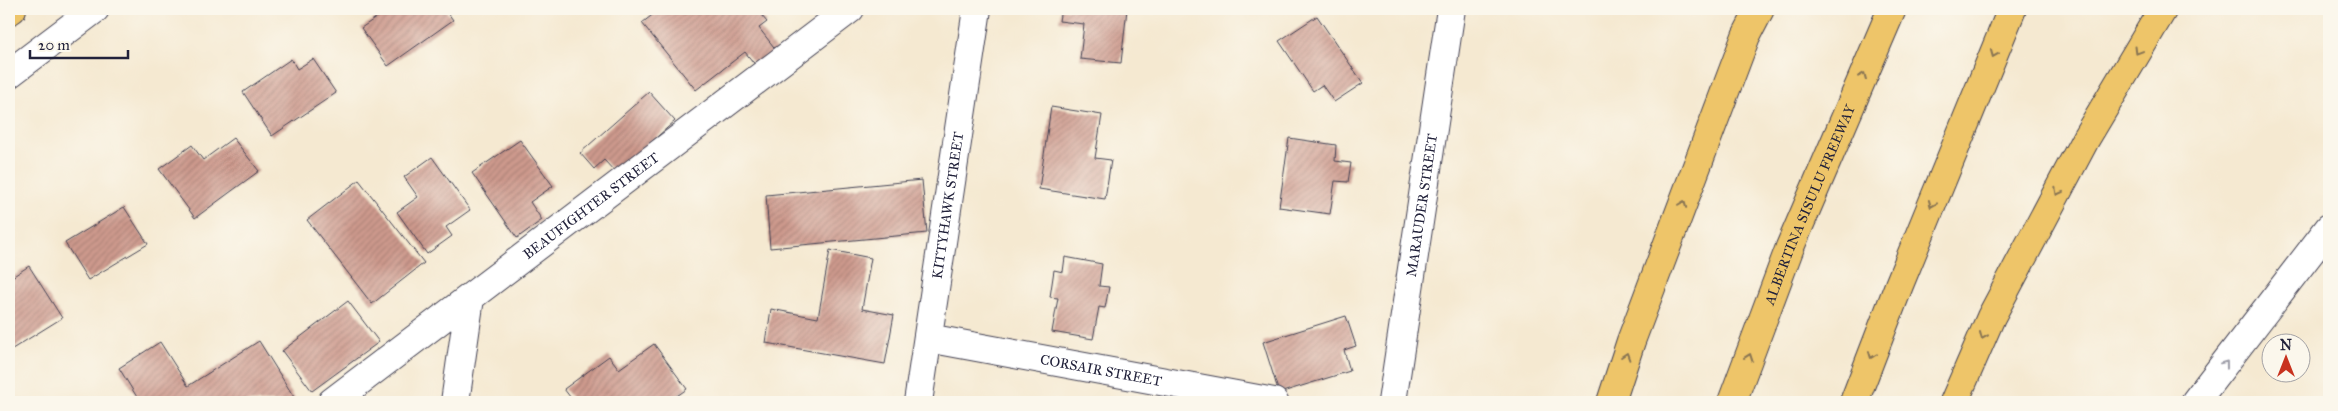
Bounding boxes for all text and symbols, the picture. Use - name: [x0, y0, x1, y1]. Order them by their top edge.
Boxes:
- scale bar: [30, 28, 128, 60]
- text: 20 m: [38, 36, 70, 54]
- one-way arrow: [2135, 45, 2145, 54]
- one-way arrow: [1989, 49, 2000, 58]
- one-way arrow: [1856, 72, 1867, 81]
- street label: ALBERTINA SISULU FREEWAY: [1760, 101, 1859, 308]
- street label: KITTYHAWK STREET: [928, 130, 967, 280]
- street label: MARAUDER STREET: [1402, 132, 1441, 278]
- street label: BEAUFIGHTER STREET: [520, 148, 663, 263]
- one-way arrow: [2054, 186, 2064, 195]
- one-way arrow: [1928, 199, 1938, 208]
- one-way arrow: [1677, 200, 1687, 208]
- one-way arrow: [1978, 331, 1989, 340]
- north arrow: [2260, 334, 2310, 384]
- text: N: [2280, 337, 2292, 354]
- street label: CORSAIR STREET: [1039, 350, 1164, 390]
- one-way arrow: [1868, 350, 1878, 359]
- one-way arrow: [1620, 352, 1630, 361]
- one-way arrow: [1743, 353, 1753, 361]
- one-way arrow: [2219, 360, 2228, 370]

